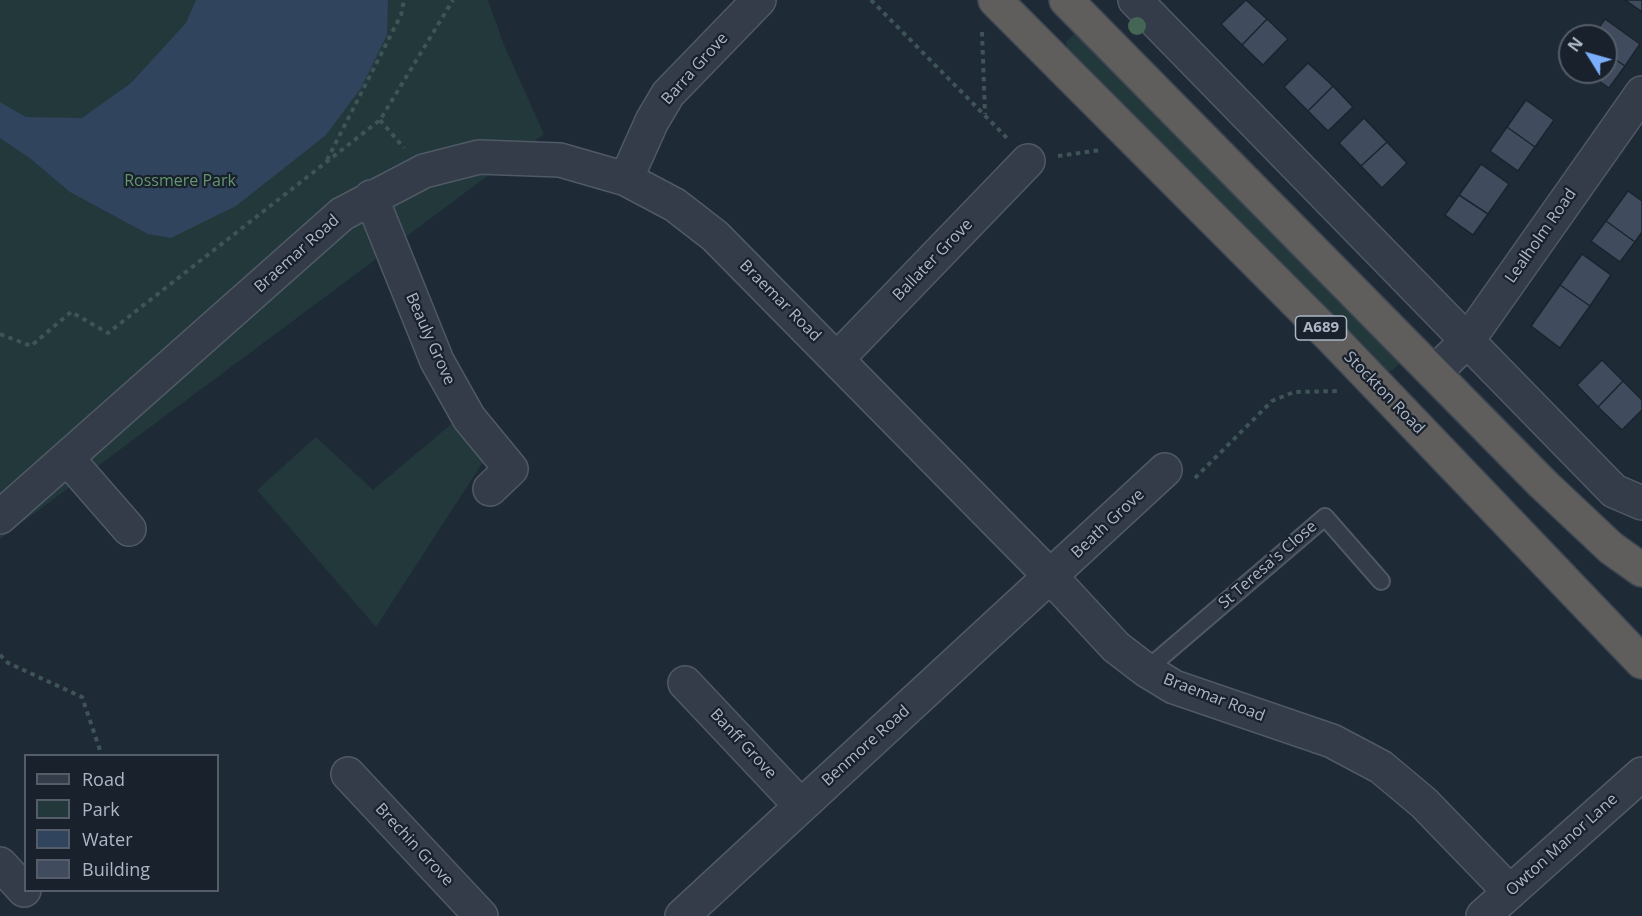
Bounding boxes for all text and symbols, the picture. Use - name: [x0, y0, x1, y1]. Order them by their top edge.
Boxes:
- north arrow: [1558, 24, 1618, 84]
- street label: Barra Grove: [658, 29, 732, 109]
- text: N: [1563, 33, 1588, 56]
- park label: Rossmere Park: [124, 171, 236, 191]
- street label: Lealholm Road: [1501, 185, 1581, 287]
- street label: Braemar Road: [251, 211, 343, 297]
- street label: Ballater Grove: [889, 215, 977, 305]
- street label: Braemar Road: [735, 256, 825, 346]
- street label: Beauly Grove: [401, 290, 459, 388]
- road number: A689: [1296, 316, 1346, 340]
- street label: Stockton Road: [1340, 348, 1428, 438]
- street label: Beath Grove: [1068, 485, 1148, 563]
- street label: St Teresa's Close: [1215, 517, 1321, 613]
- street label: Braemar Road: [1160, 670, 1268, 726]
- street label: Benmore Road: [818, 702, 914, 790]
- street label: Banff Grove: [706, 705, 780, 783]
- legend: [24, 754, 219, 892]
- text: Road: [82, 767, 125, 791]
- street label: Owton Manor Lane: [1502, 790, 1622, 900]
- text: Park: [82, 797, 120, 821]
- street label: Brechin Grove: [371, 800, 457, 890]
- text: Water: [82, 827, 133, 851]
- text: Building: [82, 857, 150, 881]

